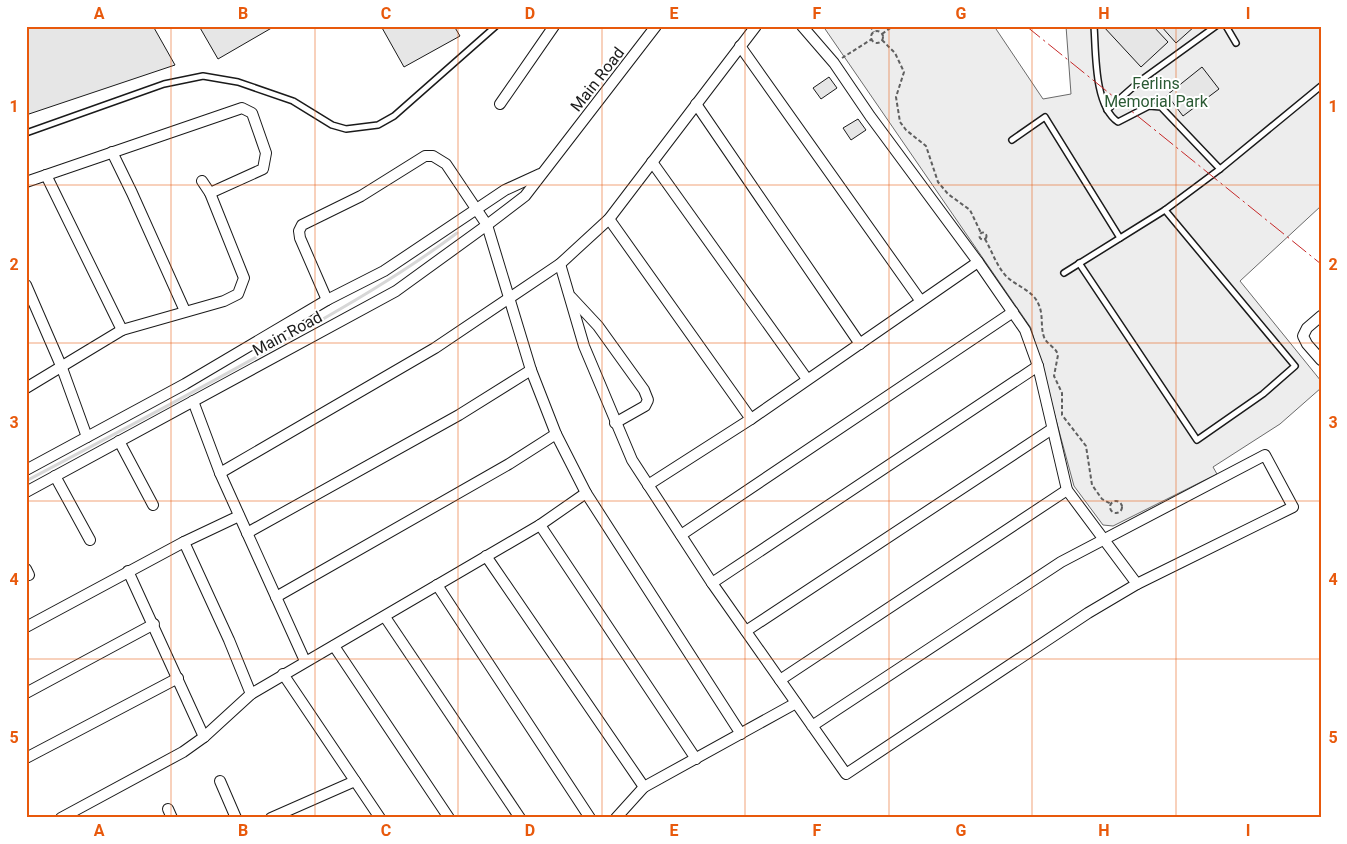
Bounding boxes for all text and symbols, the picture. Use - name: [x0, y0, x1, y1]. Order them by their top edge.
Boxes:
- text: A: [94, 4, 105, 23]
- text: B: [238, 4, 248, 23]
- text: C: [381, 4, 391, 23]
- text: D: [525, 4, 535, 23]
- text: E: [670, 4, 679, 23]
- text: F: [813, 4, 822, 23]
- text: G: [956, 4, 967, 23]
- text: H: [1098, 4, 1110, 23]
- text: I: [1246, 4, 1250, 23]
- street label: Main Road: [566, 43, 628, 115]
- park label: Ferlins Memorial Park: [1104, 74, 1209, 111]
- text: 1: [9, 97, 19, 116]
- text: 1: [1328, 97, 1338, 116]
- text: 2: [9, 255, 19, 274]
- text: 2: [1328, 255, 1338, 274]
- street label: Main Road: [249, 307, 325, 360]
- text: 3: [9, 413, 19, 432]
- text: 3: [1328, 413, 1338, 432]
- text: 4: [9, 570, 19, 589]
- text: 4: [1328, 570, 1338, 589]
- text: 5: [9, 728, 19, 747]
- text: 5: [1328, 728, 1338, 747]
- text: A: [94, 821, 105, 840]
- text: B: [238, 821, 248, 840]
- text: C: [381, 821, 391, 840]
- text: D: [525, 821, 535, 840]
- text: E: [670, 821, 679, 840]
- text: F: [813, 821, 822, 840]
- text: G: [956, 821, 967, 840]
- text: H: [1098, 821, 1110, 840]
- text: I: [1246, 821, 1250, 840]

